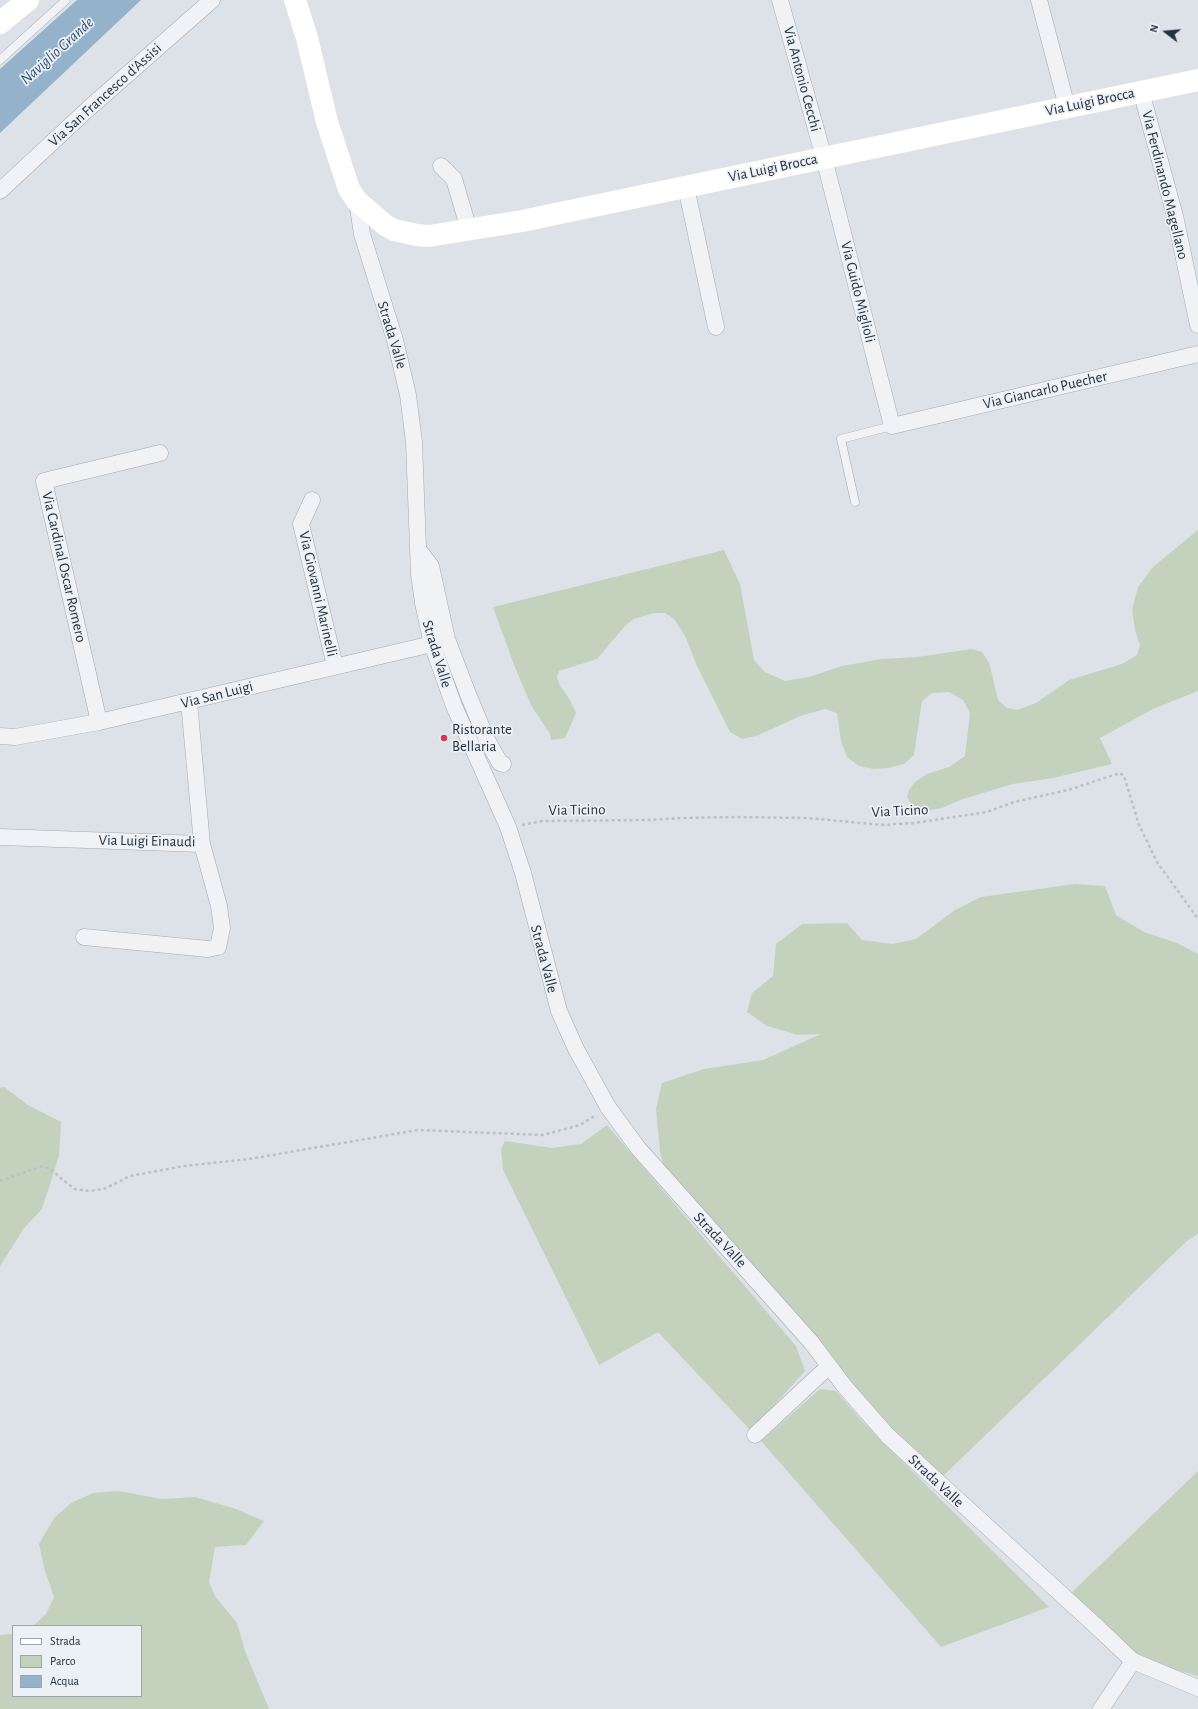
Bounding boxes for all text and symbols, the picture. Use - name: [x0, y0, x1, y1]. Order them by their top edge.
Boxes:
- north arrow: [1146, 12, 1186, 52]
- water label: Naviglio Grande: [16, 13, 98, 89]
- text: N: [1148, 23, 1160, 34]
- street label: Via Antonio Cecchi: [779, 24, 825, 134]
- street label: Via San Francesco d'Assisi: [45, 39, 165, 151]
- street label: Via Luigi Brocca: [1044, 84, 1136, 120]
- street label: Via Ferdinando Magellano: [1138, 109, 1192, 261]
- street label: Via Luigi Brocca: [727, 150, 819, 186]
- street label: Via Guido Miglioli: [837, 239, 879, 345]
- street label: Strada Valle: [373, 299, 411, 371]
- street label: Via Giancarlo Puecher: [981, 367, 1109, 413]
- street label: Via Cardinal Oscar Romero: [38, 490, 90, 644]
- street label: Via Giovanni Marinelli: [295, 530, 341, 658]
- street label: Strada Valle: [418, 618, 456, 690]
- street label: Via San Luigi: [179, 677, 255, 713]
- place label: Ristorante Bellaria: [452, 720, 512, 755]
- marker: Ristorante Bellaria: [439, 733, 449, 743]
- street label: Via Ticino: [548, 801, 606, 819]
- street label: Via Ticino: [871, 801, 929, 821]
- street label: Via Luigi Einaudi: [98, 831, 196, 851]
- street label: Strada Valle: [526, 923, 562, 995]
- street label: Strada Valle: [690, 1208, 750, 1272]
- street label: Strada Valle: [904, 1451, 968, 1511]
- legend: [12, 1625, 142, 1697]
- text: Strada: [50, 1635, 81, 1647]
- text: Parco: [50, 1655, 76, 1667]
- text: Acqua: [50, 1675, 79, 1687]

